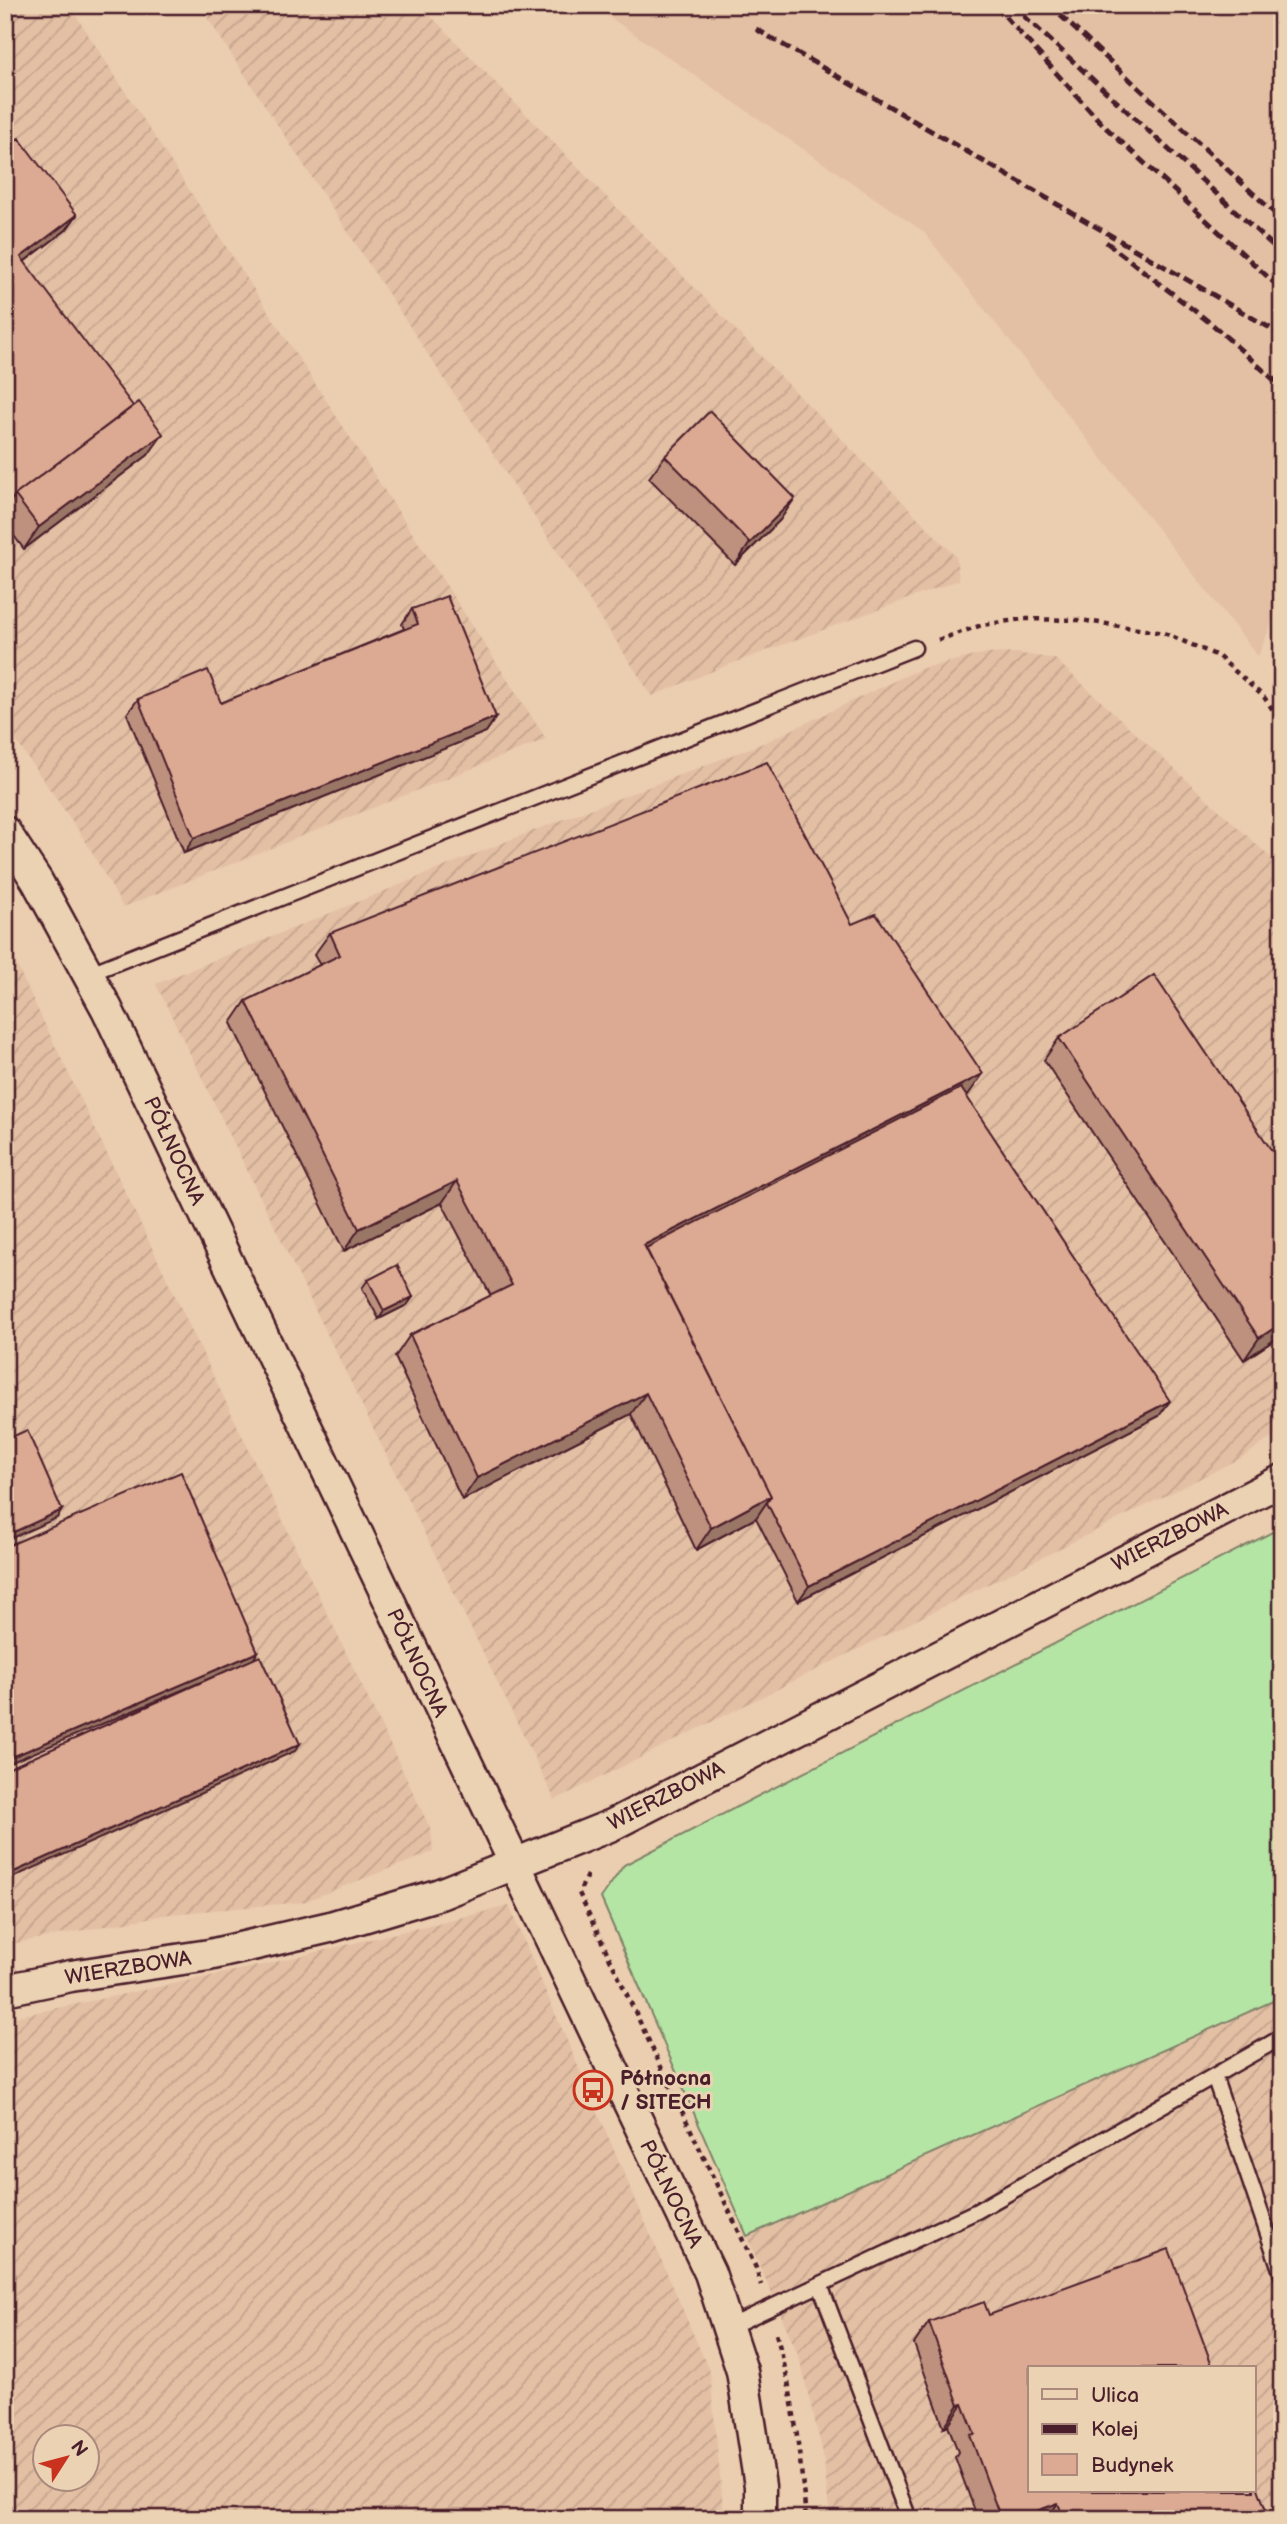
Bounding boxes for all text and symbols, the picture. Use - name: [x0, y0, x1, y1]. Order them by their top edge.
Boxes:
- street label: PÓŁNOCNA: [138, 1093, 210, 1209]
- street label: WIERZBOWA: [1108, 1497, 1233, 1577]
- street label: PÓŁNOCNA: [381, 1605, 453, 1721]
- street label: WIERZBOWA: [604, 1756, 729, 1836]
- street label: WIERZBOWA: [63, 1946, 193, 1990]
- place label: Północna / SITECH: [620, 2066, 712, 2115]
- bus stop icon: Północna / SITECH: [572, 2069, 614, 2111]
- street label: PÓŁNOCNA: [634, 2136, 708, 2252]
- legend: [1028, 2366, 1256, 2492]
- text: Ulica: [1091, 2383, 1139, 2408]
- text: Kolej: [1091, 2417, 1138, 2442]
- north arrow: [32, 2422, 102, 2492]
- text: N: [65, 2436, 92, 2461]
- text: Budynek: [1091, 2453, 1174, 2478]

